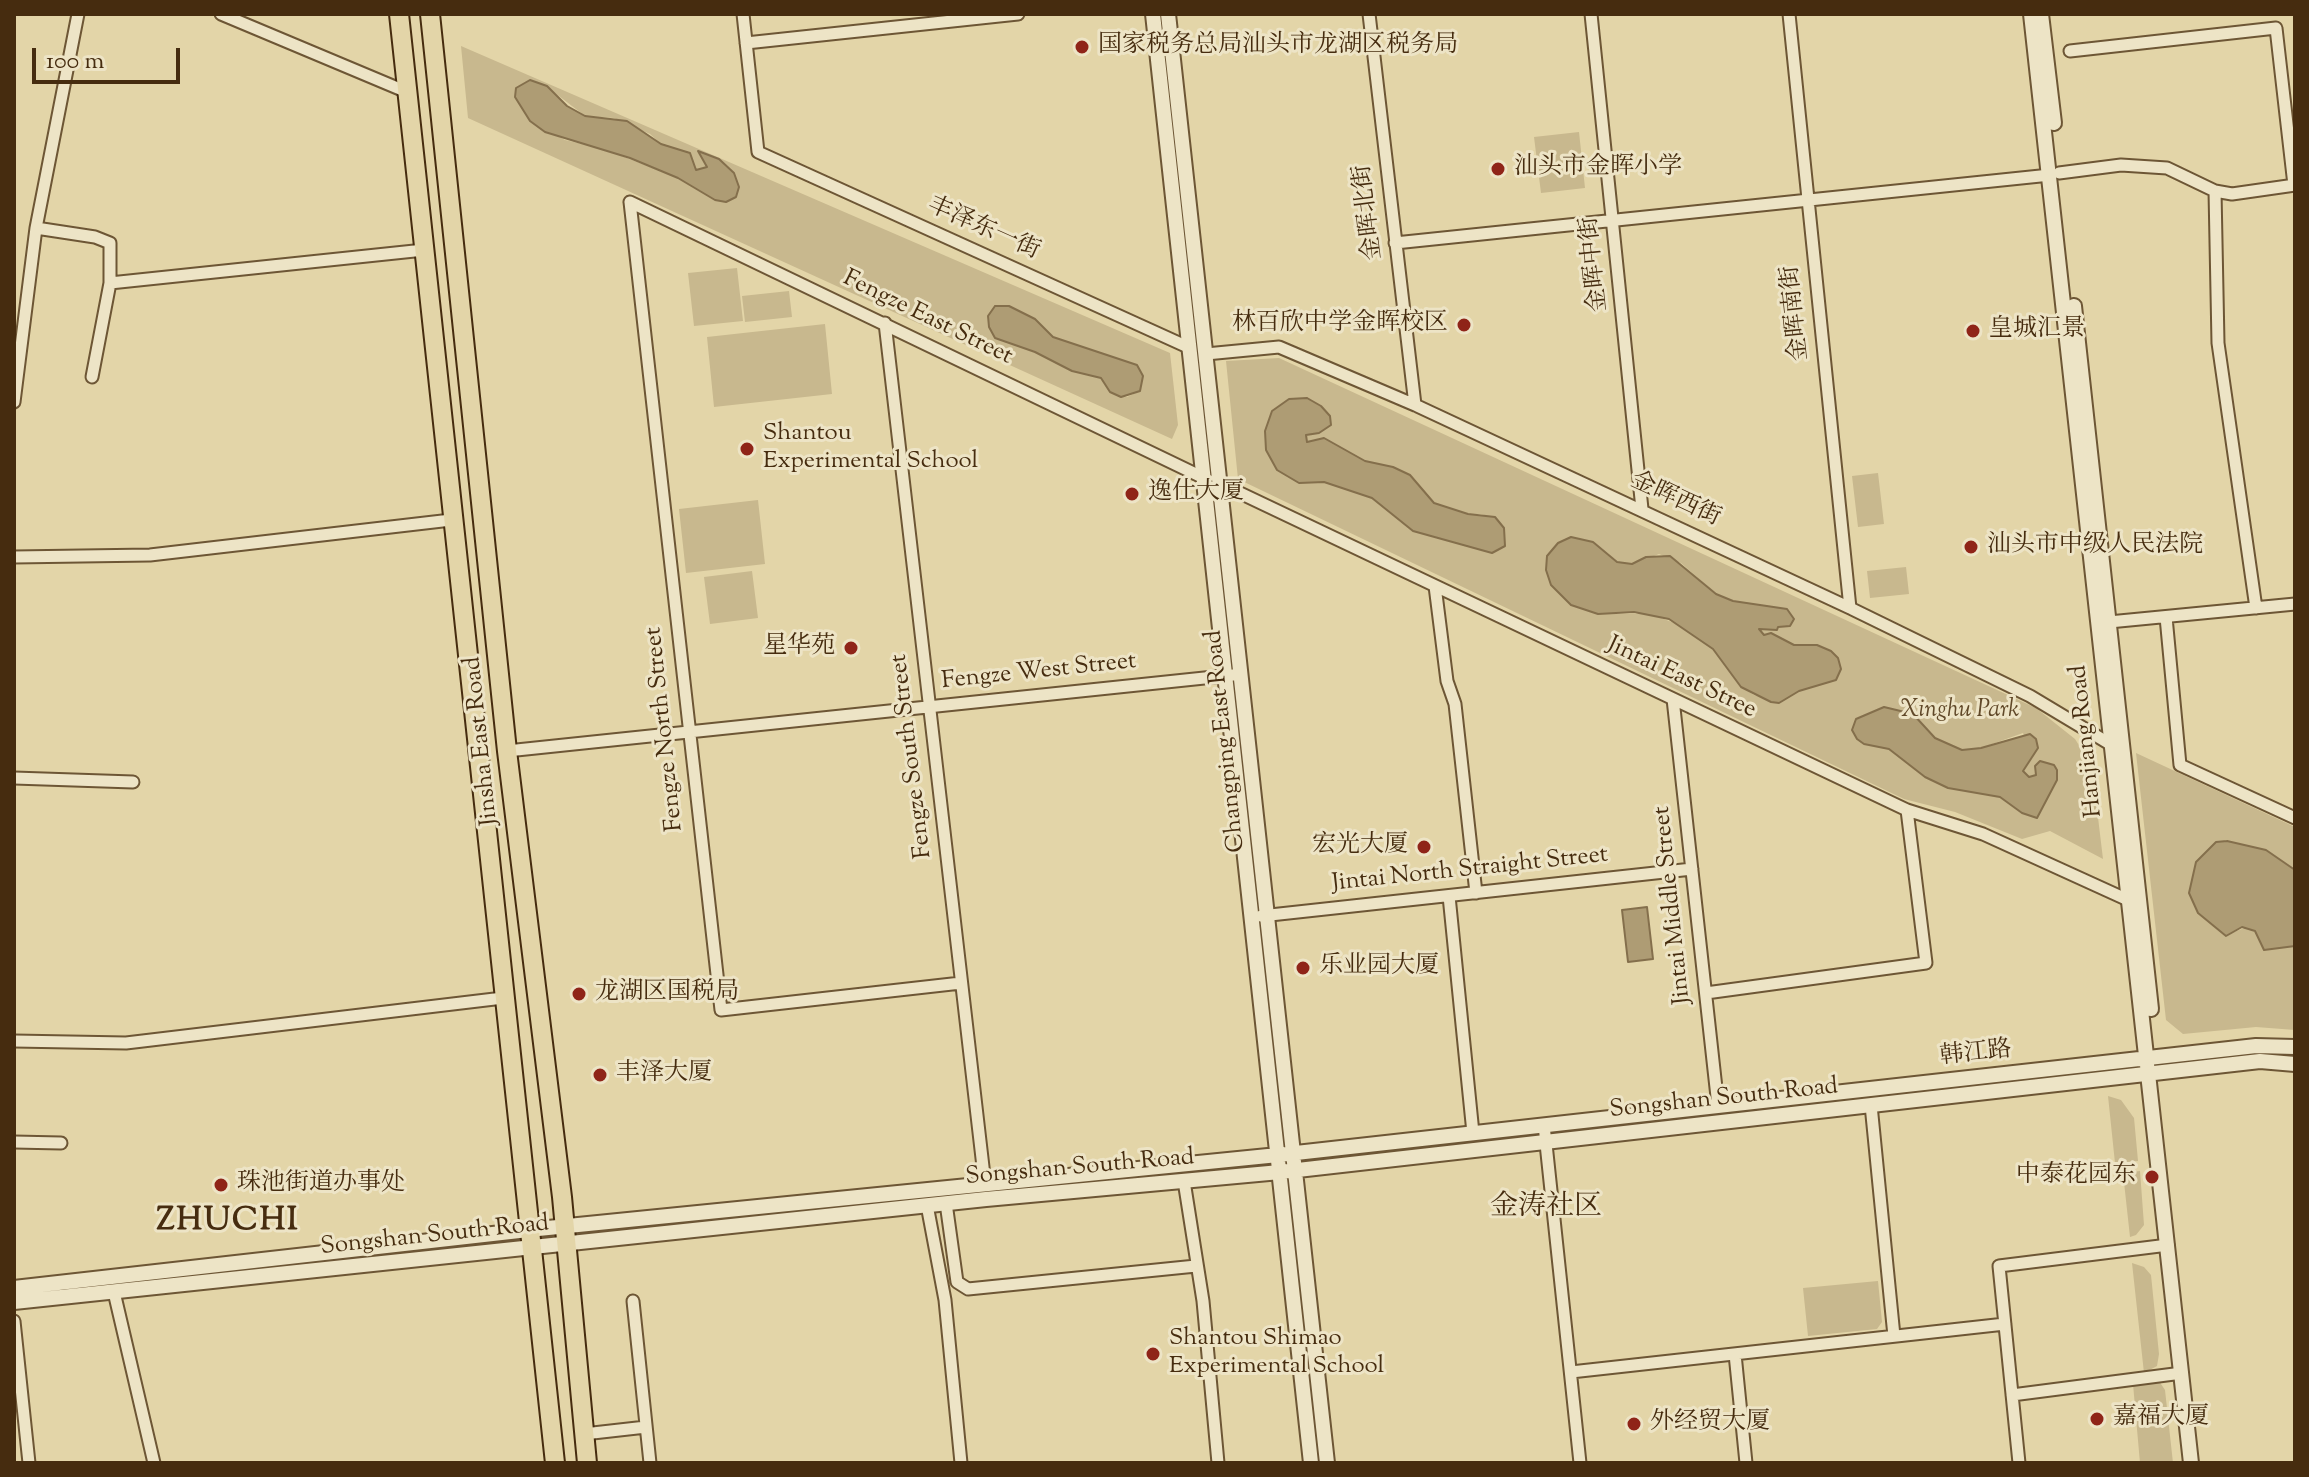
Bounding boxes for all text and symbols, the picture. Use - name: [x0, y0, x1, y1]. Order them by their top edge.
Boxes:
- scale bar: [36, 32, 184, 82]
- place label: 国家税务总局汕头市龙湖区税务局: [1098, 33, 1458, 61]
- marker: 国家税务总局汕头市龙湖区税务局: [1073, 38, 1091, 56]
- text: 100 m: [46, 45, 104, 79]
- place label: 汕头市金晖小学: [1514, 155, 1682, 183]
- marker: 汕头市金晖小学: [1489, 160, 1507, 178]
- street label: 金晖北街: [1350, 163, 1390, 261]
- street label: 丰泽东一街: [922, 192, 1044, 268]
- street label: 金晖中街: [1577, 215, 1615, 313]
- street label: 金晖南街: [1778, 264, 1816, 362]
- street label: Fengze East Street: [837, 265, 1017, 373]
- place label: 林百欣中学金晖校区: [1232, 311, 1448, 339]
- marker: 林百欣中学金晖校区: [1455, 316, 1473, 334]
- place label: 皇城汇景: [1989, 317, 2085, 345]
- marker: 皇城汇景: [1964, 322, 1982, 340]
- place label: Shantou Experimental School: [763, 421, 978, 477]
- marker: Shantou Experimental School: [738, 440, 756, 458]
- street label: 金晖西街: [1625, 468, 1725, 534]
- place label: 逸仕大厦: [1148, 480, 1244, 508]
- marker: 逸仕大厦: [1123, 485, 1141, 503]
- place label: 汕头市中级人民法院: [1987, 533, 2203, 561]
- marker: 汕头市中级人民法院: [1962, 538, 1980, 556]
- street label: Fengze North Street: [641, 625, 691, 833]
- street label: Changping East Road: [1201, 628, 1253, 854]
- street label: Jintai East Stree: [1602, 632, 1760, 726]
- place label: 星华苑: [763, 634, 835, 662]
- marker: 星华苑: [842, 639, 860, 657]
- street label: Fengze West Street: [940, 648, 1138, 698]
- street label: Fengze South Street: [886, 652, 940, 860]
- street label: Jinsha East Road: [460, 655, 506, 827]
- street label: Hanjiang Road: [2066, 663, 2110, 819]
- park label: Xinghu Park: [1901, 698, 2019, 726]
- street label: Jintai Middle Street: [1649, 804, 1699, 1006]
- place label: 宏光大厦: [1312, 833, 1408, 861]
- marker: 宏光大厦: [1415, 838, 1433, 856]
- street label: Jintai North Straight Street: [1331, 842, 1609, 900]
- place label: 乐业园大厦: [1319, 954, 1439, 982]
- marker: 乐业园大厦: [1294, 959, 1312, 977]
- place label: 龙湖区国税局: [595, 980, 739, 1008]
- marker: 龙湖区国税局: [570, 985, 588, 1003]
- street label: 韩江路: [1939, 1037, 2013, 1073]
- place label: 丰泽大厦: [616, 1061, 712, 1089]
- marker: 丰泽大厦: [591, 1066, 609, 1084]
- street label: Songshan South Road: [1608, 1074, 1840, 1126]
- street label: Songshan South Road: [964, 1145, 1196, 1193]
- place label: 中泰花园东: [2016, 1163, 2136, 1191]
- marker: 中泰花园东: [2143, 1168, 2161, 1186]
- place label: 珠池街道办事处: [237, 1171, 405, 1199]
- marker: 珠池街道办事处: [212, 1176, 230, 1194]
- district label: 金涛社区: [1490, 1192, 1602, 1226]
- district label: ZHUCHI: [156, 1205, 300, 1243]
- street label: Songshan South Road: [319, 1211, 551, 1263]
- place label: Shantou Shimao Experimental School: [1169, 1326, 1384, 1382]
- marker: Shantou Shimao Experimental School: [1144, 1345, 1162, 1363]
- place label: 嘉福大厦: [2113, 1405, 2209, 1433]
- place label: 外经贸大厦: [1650, 1410, 1770, 1438]
- marker: 嘉福大厦: [2088, 1410, 2106, 1428]
- marker: 外经贸大厦: [1625, 1415, 1643, 1433]

